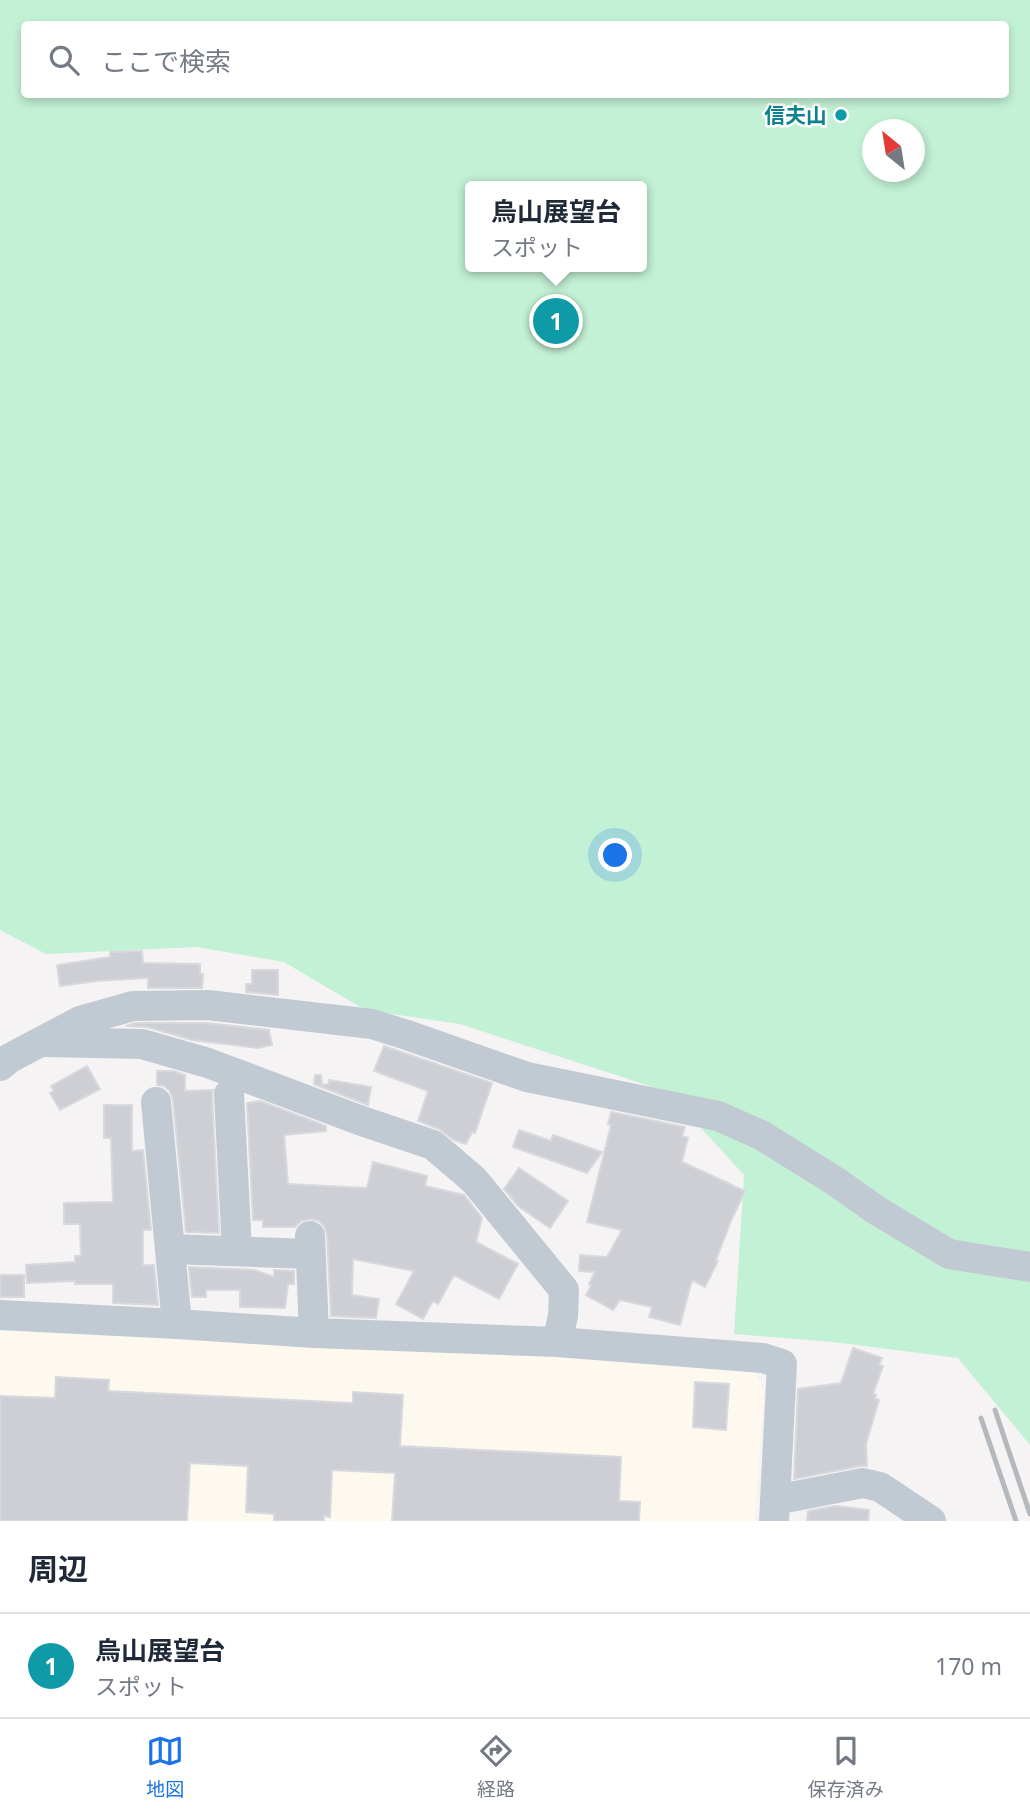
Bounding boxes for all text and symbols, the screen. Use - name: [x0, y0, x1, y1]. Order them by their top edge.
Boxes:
- search box: [21, 21, 1009, 98]
- icon: search: [45, 41, 83, 79]
- text: ここで検索: [101, 43, 231, 79]
- place label: 信夫山: [764, 101, 827, 129]
- marker: 信夫山: [833, 107, 849, 123]
- north arrow: [862, 119, 925, 182]
- popup: [465, 181, 647, 272]
- text: 烏山展望台: [491, 193, 621, 229]
- text: スポット: [491, 231, 583, 263]
- pin: 1: [533, 295, 579, 347]
- your location: [598, 838, 632, 872]
- text: 周辺: [28, 1548, 88, 1589]
- text: 烏山展望台: [95, 1632, 225, 1668]
- text: 1: [44, 1650, 58, 1682]
- text: 170 m: [935, 1650, 1002, 1682]
- text: スポット: [95, 1670, 187, 1702]
- tab: 地図: [146, 1732, 184, 1802]
- tab: 経路: [477, 1732, 515, 1802]
- tab: 保存済み: [808, 1732, 884, 1802]

